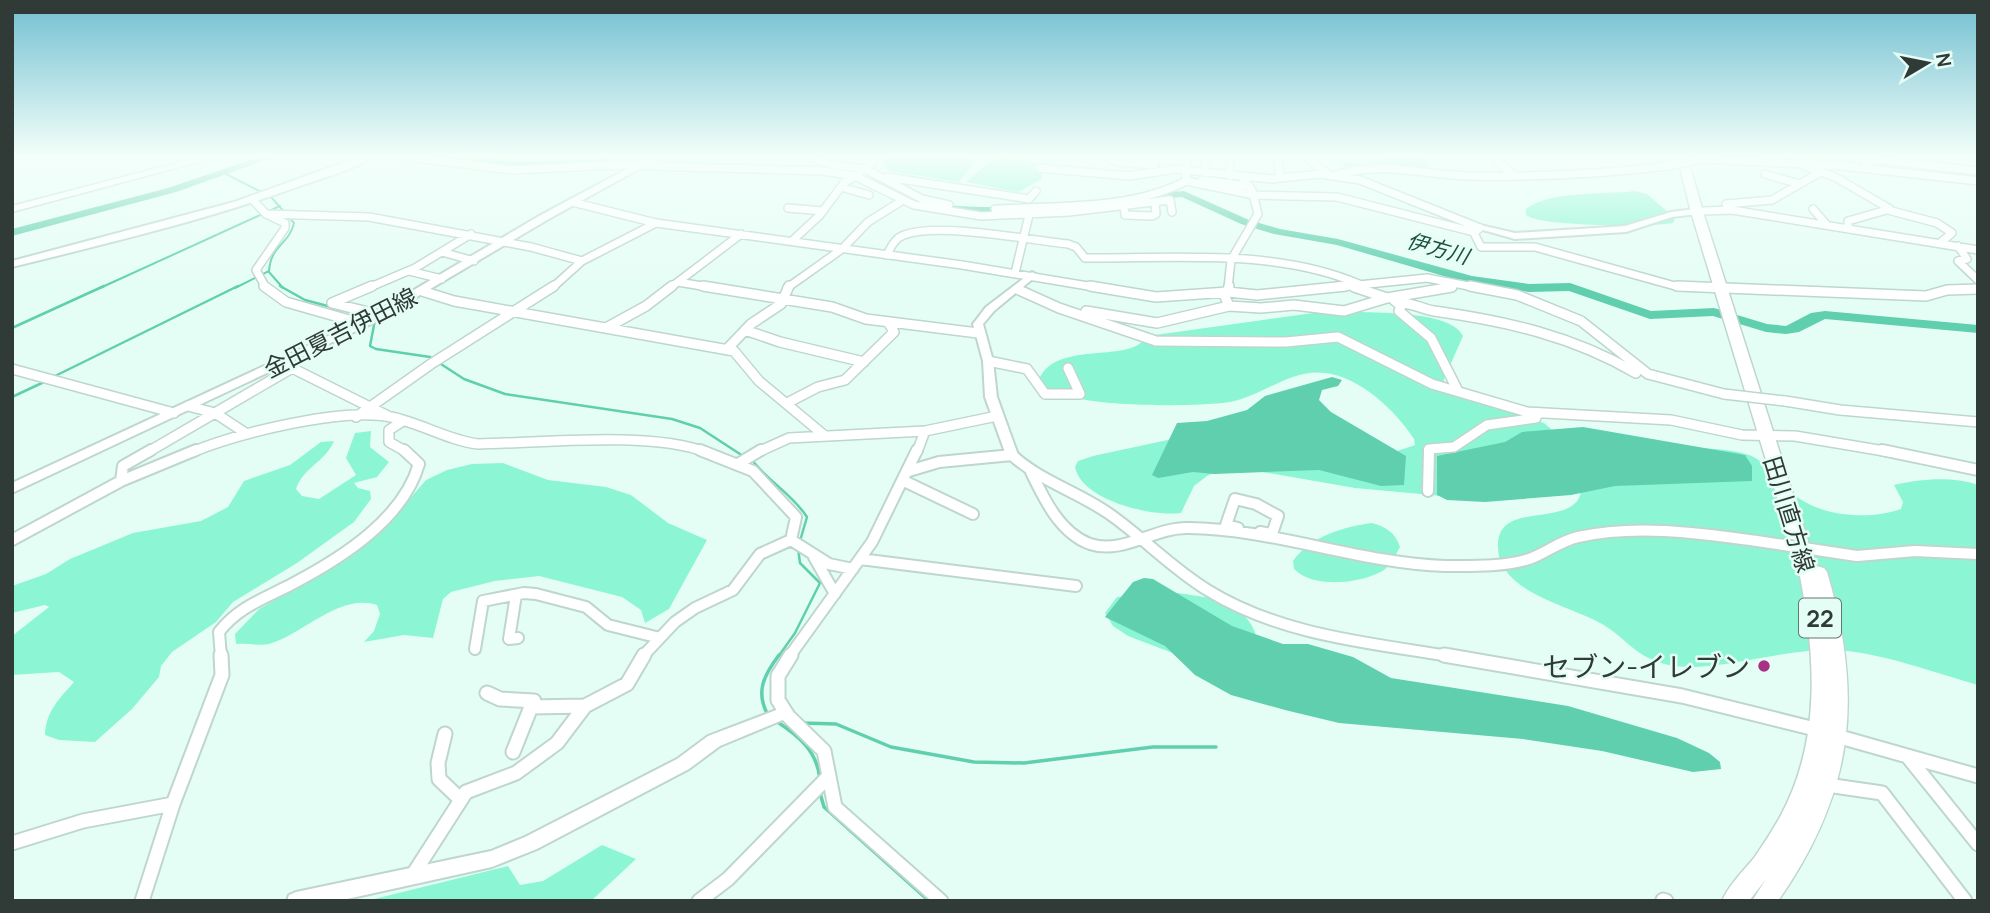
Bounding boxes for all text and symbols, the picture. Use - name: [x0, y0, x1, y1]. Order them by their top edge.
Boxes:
- north arrow: [1892, 28, 1962, 98]
- text: N: [1930, 51, 1958, 69]
- water label: 伊方川: [1404, 226, 1474, 271]
- street label: 金田夏吉伊田線: [258, 279, 422, 385]
- street label: 田川直方線: [1757, 452, 1823, 576]
- road number: 22: [1799, 598, 1841, 638]
- place label: セブン-イレブン: [1542, 647, 1750, 685]
- marker: セブン-イレブン: [1756, 658, 1772, 674]

